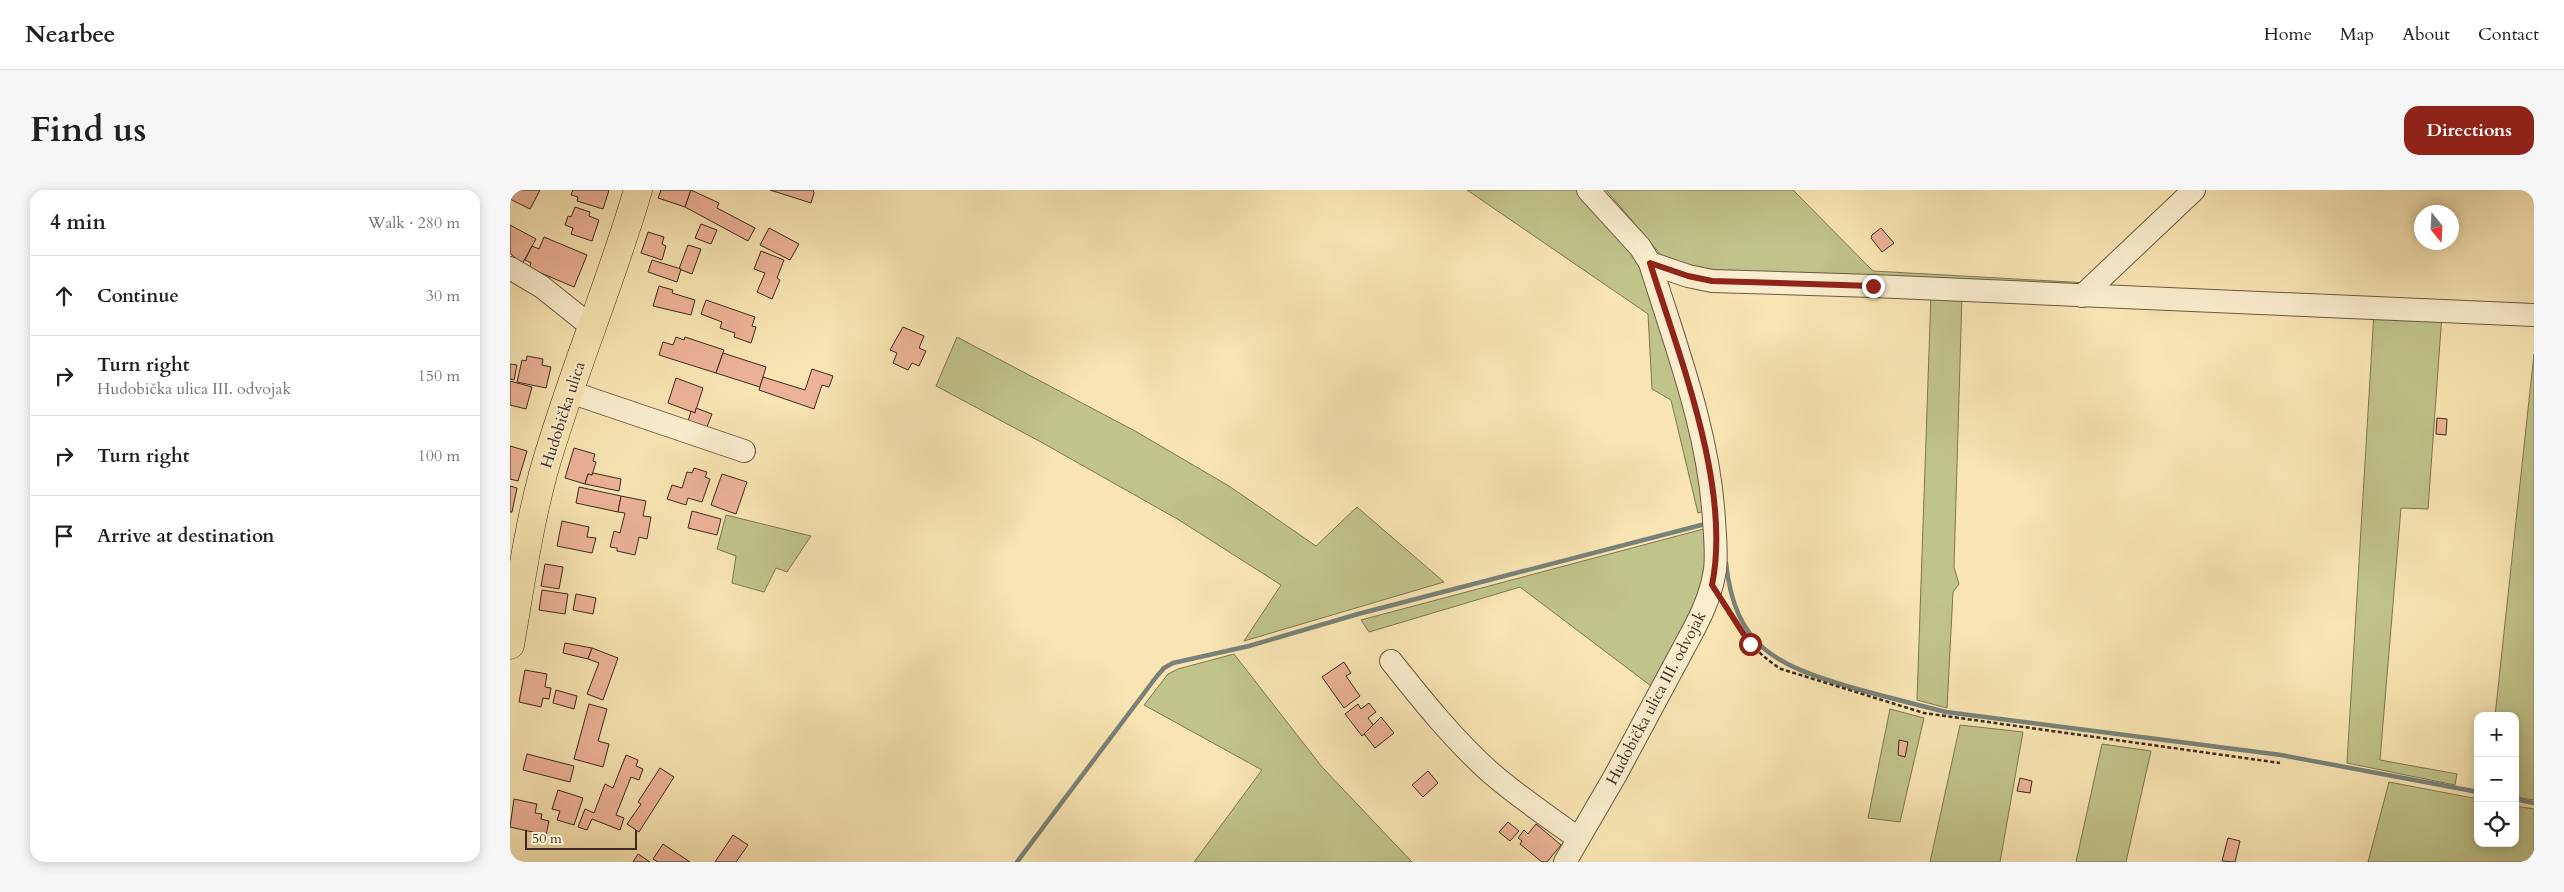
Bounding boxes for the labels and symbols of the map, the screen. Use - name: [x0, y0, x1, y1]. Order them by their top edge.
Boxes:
- north arrow: [2414, 205, 2459, 250]
- route end: [1862, 275, 1885, 298]
- street label: Hudobička ulica: [535, 359, 591, 471]
- street label: Hudobička ulica III. odvojak: [1601, 607, 1711, 789]
- route start: [1739, 633, 1762, 656]
- scale bar: [525, 827, 638, 850]

